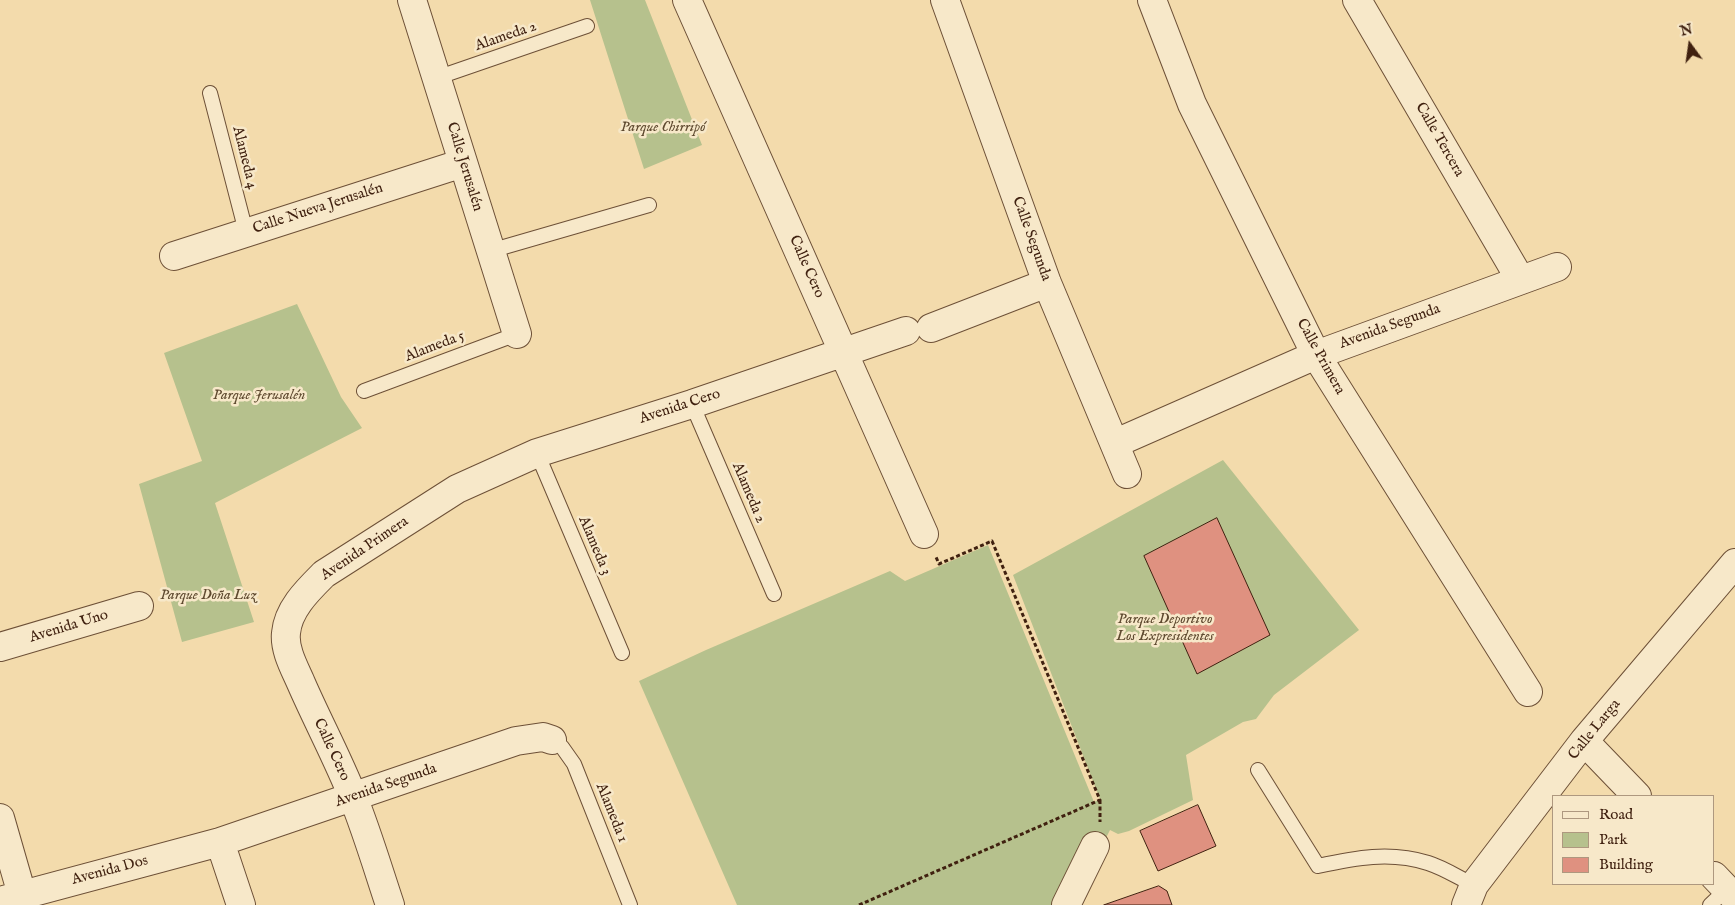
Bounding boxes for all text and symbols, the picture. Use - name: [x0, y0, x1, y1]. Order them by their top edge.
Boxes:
- street label: Alameda 2: [473, 18, 539, 56]
- north arrow: [1665, 20, 1715, 70]
- text: N: [1678, 20, 1694, 41]
- street label: Calle Tercera: [1410, 100, 1468, 180]
- park label: Parque Chirripó: [620, 119, 706, 137]
- street label: Calle Jerusalén: [442, 120, 486, 214]
- street label: Alameda 4: [227, 125, 261, 191]
- street label: Calle Nueva Jerusalén: [251, 179, 385, 239]
- street label: Calle Segunda: [1007, 194, 1055, 284]
- street label: Calle Cero: [784, 233, 828, 301]
- street label: Avenida Segunda: [1337, 300, 1443, 354]
- street label: Calle Primera: [1292, 316, 1348, 398]
- street label: Alameda 5: [403, 327, 467, 367]
- street label: Avenida Cero: [637, 385, 723, 429]
- park label: Parque Jerusalén: [213, 387, 305, 405]
- street label: Alameda 2: [727, 460, 769, 526]
- street label: Avenida Primera: [318, 513, 412, 585]
- street label: Alameda 3: [574, 514, 614, 578]
- park label: Parque Doña Luz: [160, 587, 256, 605]
- street label: Avenida Uno: [27, 606, 111, 648]
- park label: Parque Deportivo Los Expresidentes: [1116, 611, 1214, 646]
- street label: Calle Larga: [1565, 696, 1625, 764]
- street label: Calle Cero: [309, 716, 353, 784]
- street label: Avenida Segunda: [333, 760, 439, 812]
- street label: Alameda 1: [591, 781, 631, 845]
- legend: [1552, 795, 1715, 885]
- text: Road: [1599, 805, 1633, 824]
- text: Park: [1599, 830, 1628, 849]
- street label: Avenida Dos: [70, 852, 150, 890]
- text: Building: [1599, 855, 1653, 874]

